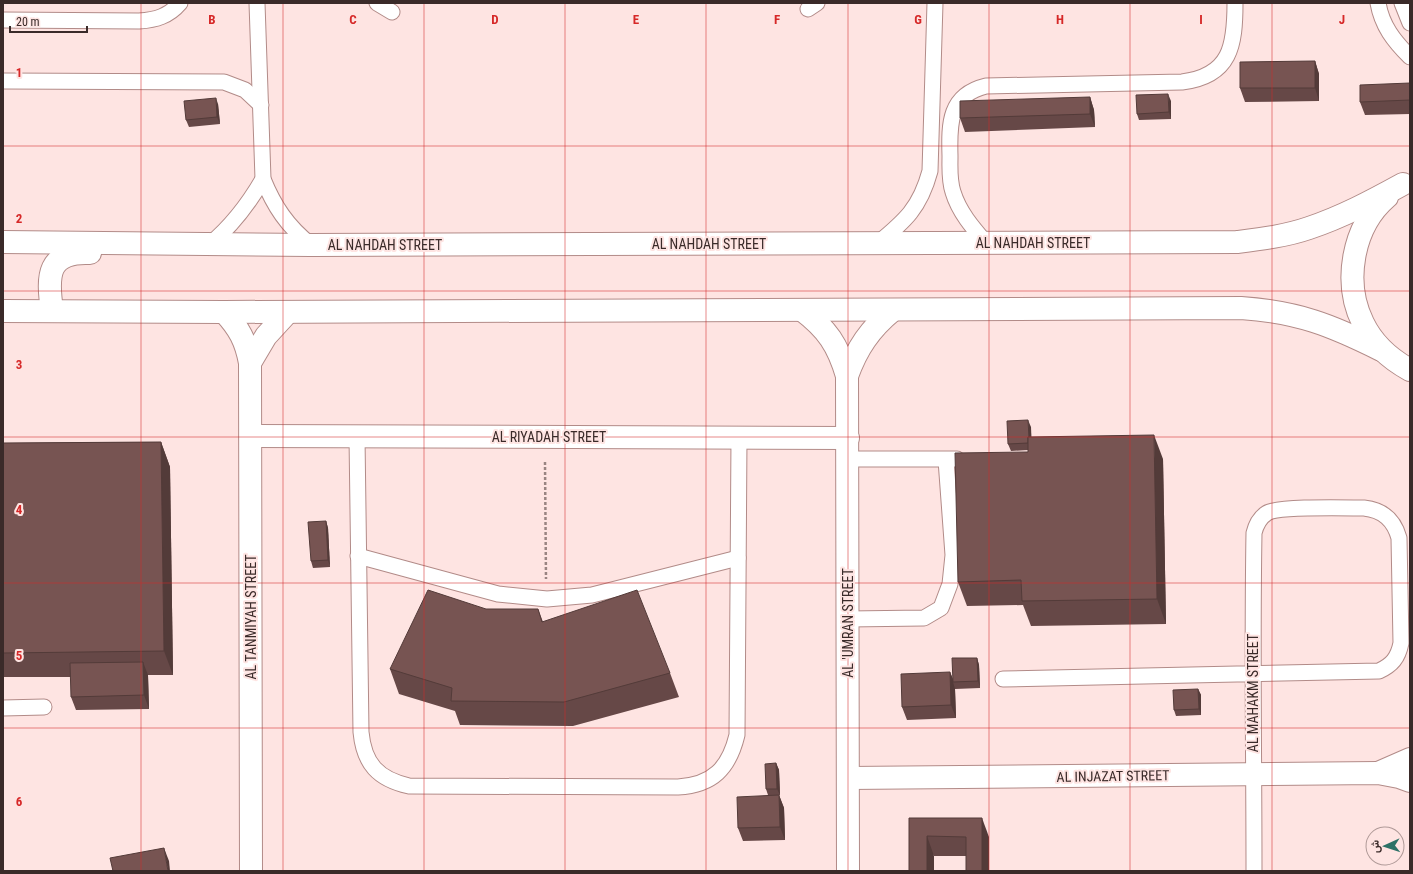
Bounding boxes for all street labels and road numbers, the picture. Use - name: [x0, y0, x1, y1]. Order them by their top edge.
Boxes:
- street label: AL NAHDAH STREET: [976, 235, 1090, 251]
- street label: AL NAHDAH STREET: [652, 236, 766, 252]
- street label: AL NAHDAH STREET: [328, 237, 442, 253]
- street label: AL RIYADAH STREET: [492, 429, 606, 445]
- street label: AL TANMIYAH STREET: [243, 554, 259, 680]
- street label: AL 'UMRAN STREET: [840, 568, 856, 678]
- street label: AL MAHAKM STREET: [1245, 634, 1261, 752]
- street label: AL INJAZAT STREET: [1056, 767, 1170, 785]

